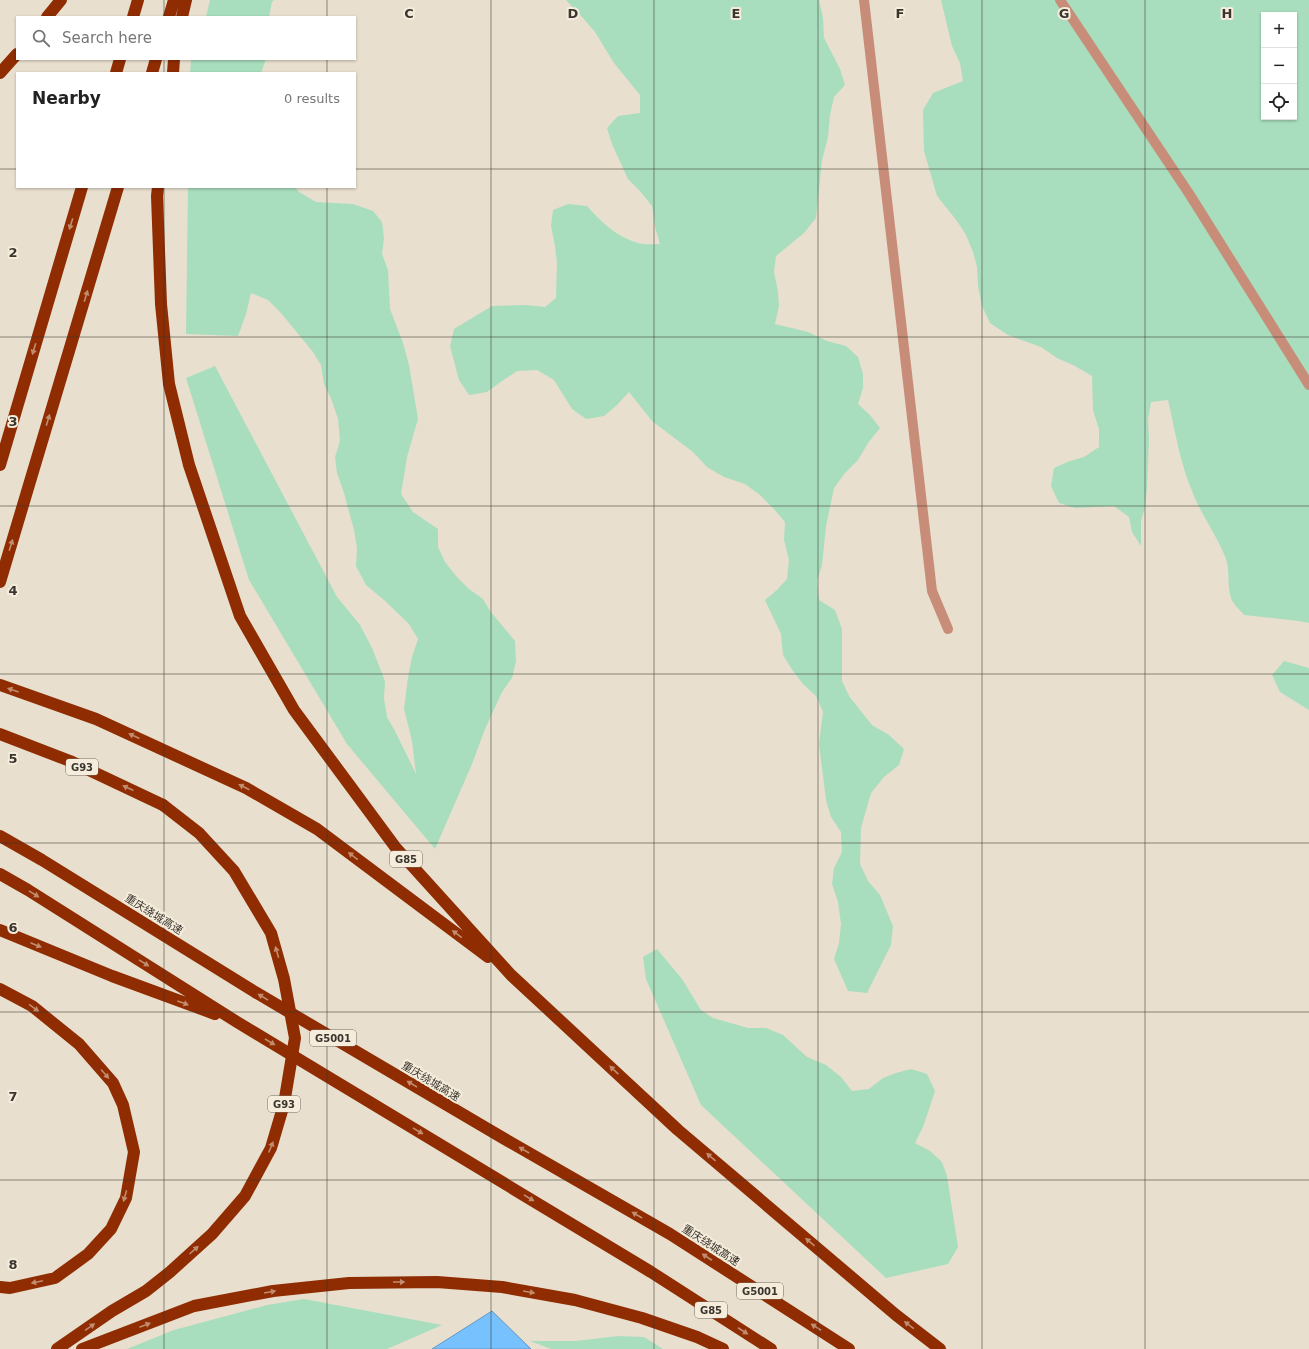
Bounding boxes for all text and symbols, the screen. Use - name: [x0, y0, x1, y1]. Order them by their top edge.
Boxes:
- text: C: [404, 6, 414, 21]
- text: D: [568, 6, 579, 21]
- text: E: [732, 6, 740, 21]
- text: F: [896, 6, 904, 21]
- text: G: [1059, 6, 1069, 21]
- text: H: [1222, 6, 1232, 21]
- map controls: [1261, 12, 1297, 120]
- button: +: [1261, 12, 1297, 48]
- search box: [16, 16, 356, 60]
- icon: search: [30, 27, 52, 49]
- text: Search here: [62, 29, 152, 47]
- button: −: [1261, 48, 1297, 84]
- button: locate: [1261, 84, 1297, 120]
- text: Nearby: [32, 88, 101, 108]
- text: 0 results: [284, 91, 340, 106]
- one-way arrow: [68, 219, 74, 231]
- text: 2: [8, 245, 18, 260]
- one-way arrow: [83, 289, 89, 301]
- one-way arrow: [31, 343, 37, 355]
- text: 3: [8, 414, 18, 429]
- one-way arrow: [45, 414, 51, 426]
- one-way arrow: [8, 538, 14, 550]
- text: 4: [8, 583, 18, 598]
- one-way arrow: [6, 686, 18, 692]
- one-way arrow: [128, 733, 140, 739]
- text: 5: [8, 751, 18, 766]
- road number: G93: [66, 759, 98, 775]
- one-way arrow: [238, 784, 249, 790]
- one-way arrow: [122, 785, 133, 791]
- road number: G85: [390, 851, 422, 867]
- one-way arrow: [348, 852, 359, 860]
- one-way arrow: [29, 890, 39, 898]
- street label: 重庆绕城高速: [122, 891, 185, 937]
- text: 6: [8, 920, 18, 935]
- one-way arrow: [452, 930, 463, 938]
- one-way arrow: [31, 942, 43, 948]
- one-way arrow: [274, 946, 280, 958]
- one-way arrow: [138, 960, 149, 967]
- one-way arrow: [257, 993, 269, 1000]
- one-way arrow: [177, 1000, 189, 1006]
- one-way arrow: [28, 1004, 39, 1012]
- road number: G5001: [310, 1030, 356, 1046]
- one-way arrow: [264, 1039, 276, 1046]
- street label: 重庆绕城高速: [399, 1059, 462, 1104]
- one-way arrow: [609, 1066, 619, 1075]
- one-way arrow: [100, 1068, 109, 1079]
- one-way arrow: [406, 1081, 417, 1088]
- text: 7: [8, 1089, 18, 1104]
- road number: G93: [268, 1096, 300, 1112]
- one-way arrow: [413, 1127, 423, 1135]
- one-way arrow: [268, 1141, 274, 1153]
- one-way arrow: [518, 1147, 530, 1154]
- one-way arrow: [705, 1153, 716, 1162]
- one-way arrow: [122, 1190, 128, 1202]
- one-way arrow: [524, 1194, 534, 1202]
- one-way arrow: [631, 1211, 642, 1218]
- street label: 重庆绕城高速: [680, 1222, 742, 1269]
- one-way arrow: [804, 1237, 815, 1246]
- one-way arrow: [189, 1246, 199, 1255]
- one-way arrow: [702, 1253, 712, 1261]
- text: 8: [8, 1257, 18, 1272]
- one-way arrow: [393, 1279, 406, 1285]
- one-way arrow: [30, 1280, 43, 1286]
- road number: G5001: [737, 1283, 783, 1299]
- one-way arrow: [264, 1288, 276, 1294]
- one-way arrow: [522, 1289, 535, 1295]
- road number: G85: [695, 1302, 727, 1318]
- one-way arrow: [139, 1322, 151, 1328]
- one-way arrow: [904, 1322, 914, 1330]
- one-way arrow: [84, 1323, 95, 1331]
- one-way arrow: [810, 1324, 822, 1331]
- one-way arrow: [738, 1327, 748, 1335]

